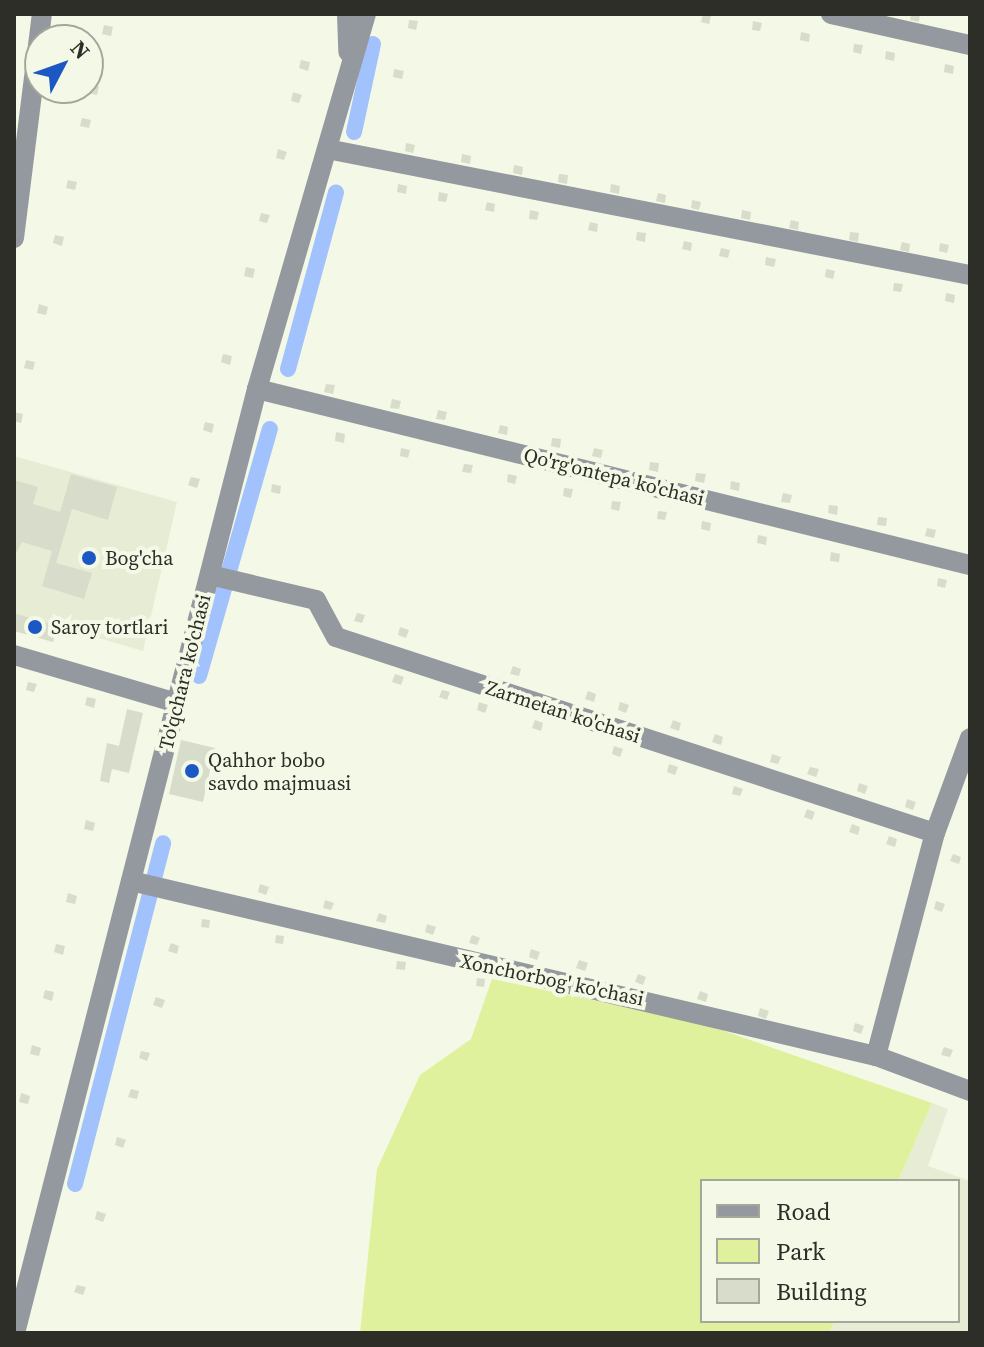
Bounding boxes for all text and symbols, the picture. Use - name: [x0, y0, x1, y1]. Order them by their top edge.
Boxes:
- north arrow: [24, 24, 104, 104]
- text: N: [64, 34, 97, 65]
- street label: Qo'rg'ontepa ko'chasi: [521, 443, 707, 511]
- place label: Bog'cha: [105, 546, 174, 570]
- marker: Bog'cha: [80, 549, 98, 567]
- street label: To'qchara ko'chasi: [154, 592, 216, 752]
- place label: Saroy tortlari: [51, 615, 168, 639]
- marker: Saroy tortlari: [26, 618, 44, 636]
- street label: Zarmetan ko'chasi: [483, 676, 643, 748]
- place label: Qahhor bobo savdo majmuasi: [208, 748, 351, 795]
- marker: Qahhor bobo savdo majmuasi: [183, 762, 201, 780]
- street label: Xonchorbog' ko'chasi: [458, 949, 646, 1011]
- legend: [700, 1179, 960, 1323]
- text: Road: [776, 1195, 830, 1228]
- text: Park: [776, 1235, 825, 1268]
- text: Building: [776, 1275, 867, 1308]

